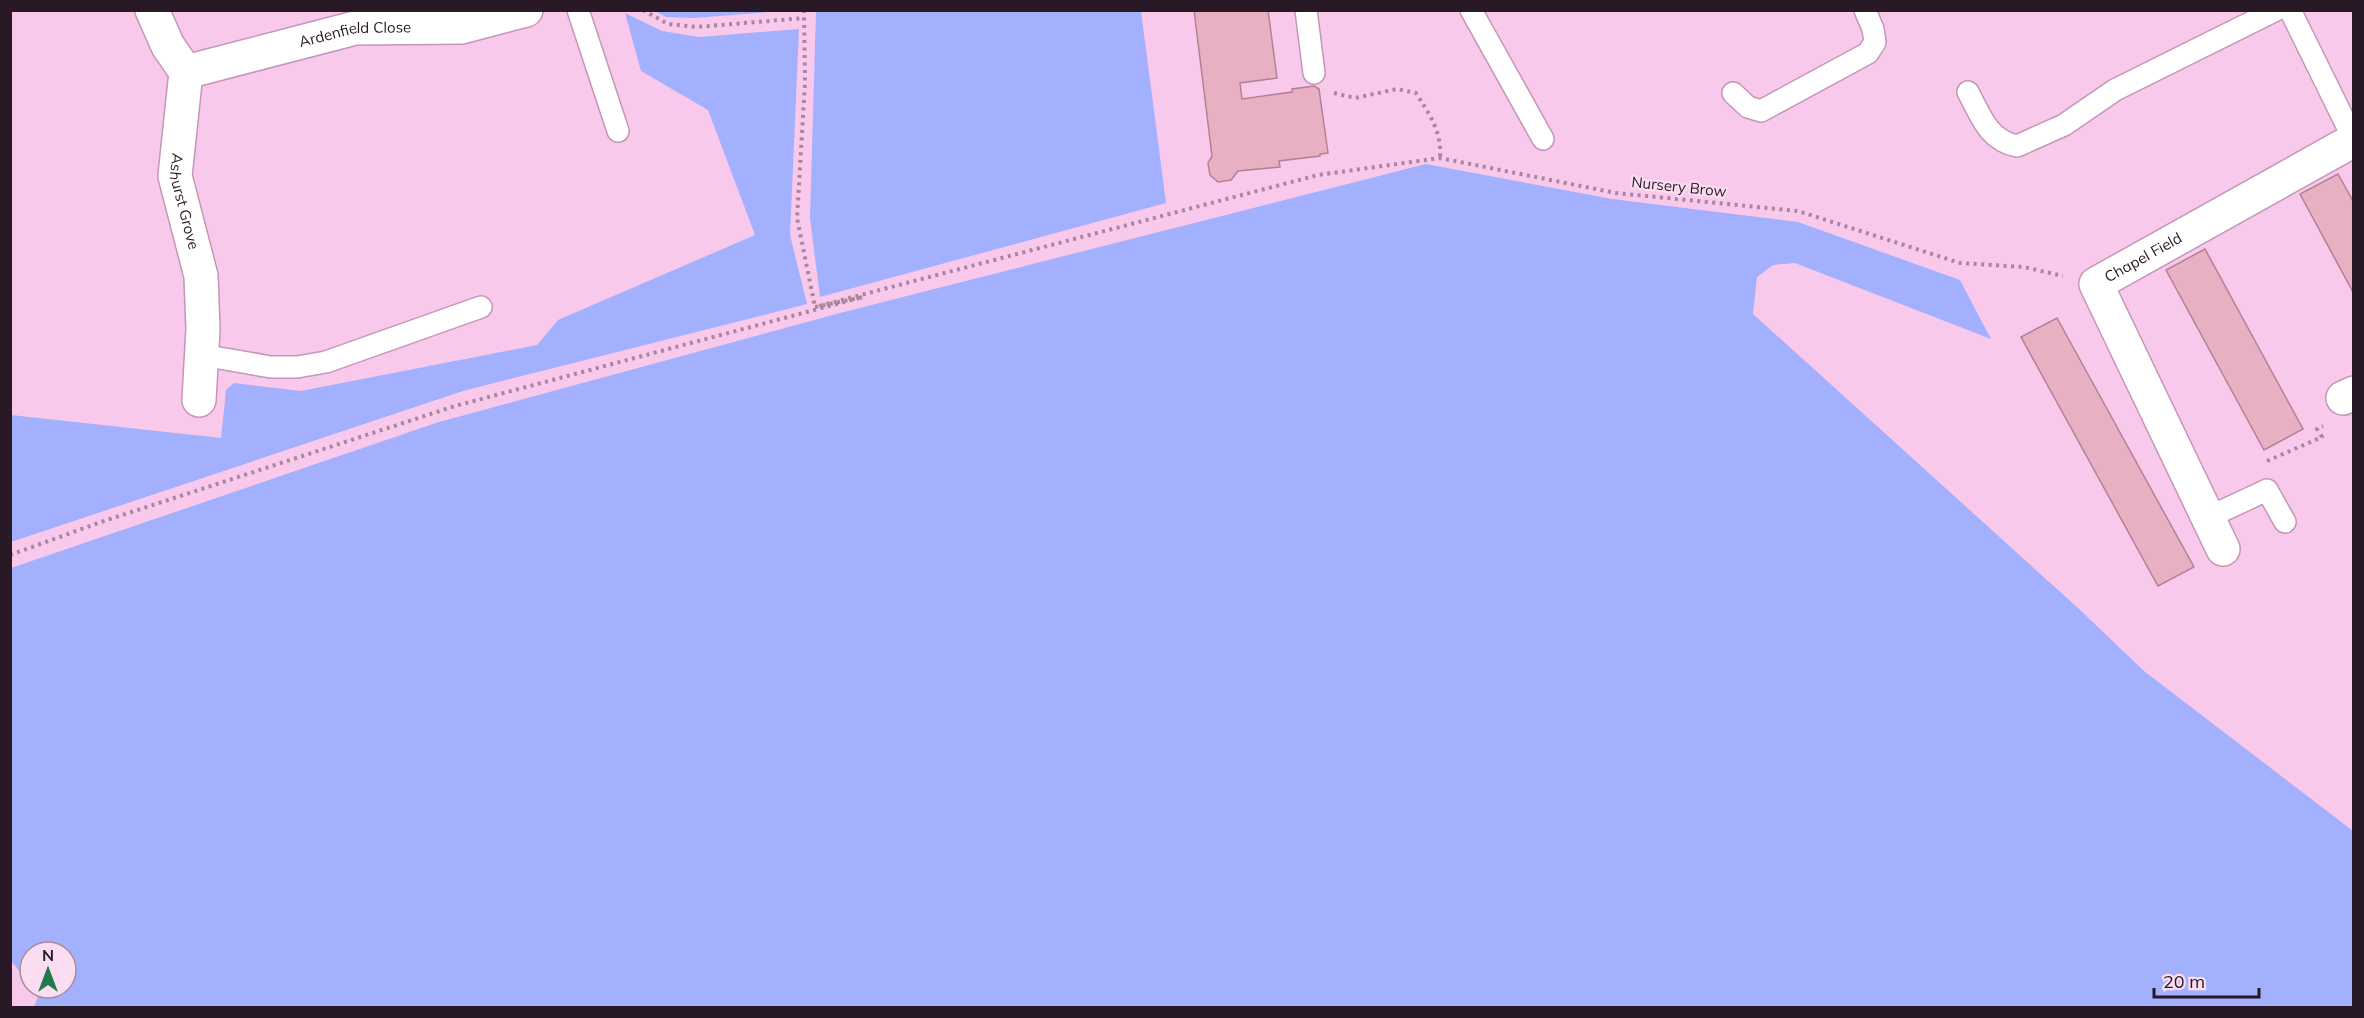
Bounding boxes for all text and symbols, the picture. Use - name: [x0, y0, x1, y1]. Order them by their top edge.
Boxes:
- street label: Ardenfield Close: [297, 17, 411, 51]
- street label: Ashurst Grove: [166, 152, 204, 252]
- street label: Nursery Brow: [1630, 172, 1728, 201]
- street label: Chapel Field: [2101, 228, 2185, 286]
- north arrow: [18, 940, 78, 1000]
- text: N: [42, 945, 54, 965]
- scale bar: [2154, 961, 2259, 999]
- text: 20 m: [2163, 970, 2205, 993]

